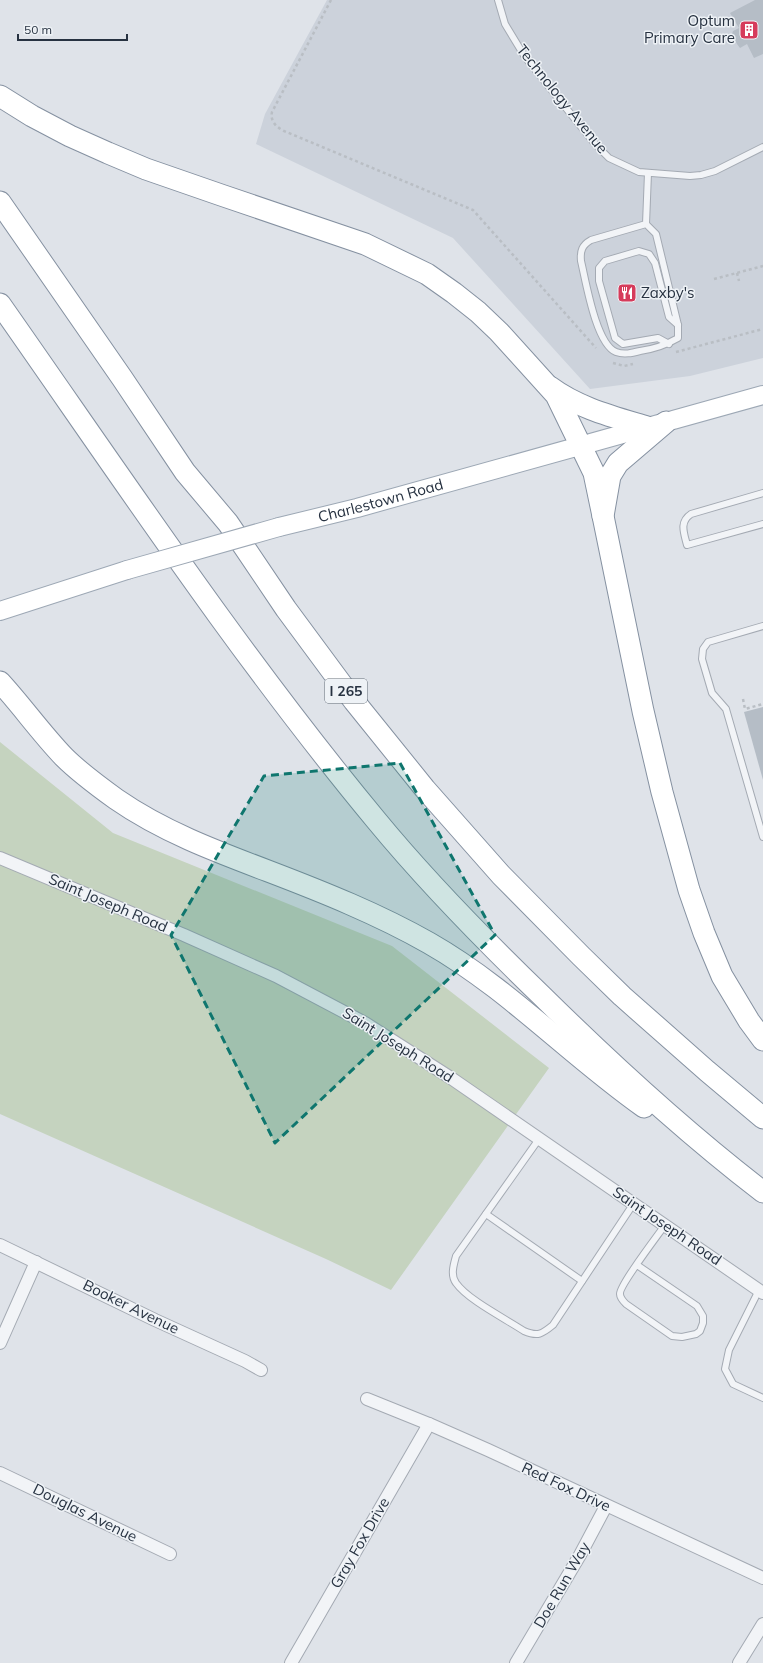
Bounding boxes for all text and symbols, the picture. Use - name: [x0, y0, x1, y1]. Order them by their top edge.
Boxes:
- place label: Optum Primary Care: [644, 11, 735, 47]
- scale bar: [18, 16, 127, 42]
- building icon: Optum Primary Care: [738, 19, 760, 41]
- text: 50 m: [24, 22, 52, 37]
- street label: Technology Avenue: [513, 40, 612, 157]
- restaurant icon: Zaxby's: [616, 282, 638, 304]
- place label: Zaxby's: [641, 283, 694, 302]
- street label: Charlestown Road: [316, 474, 445, 526]
- road number: I 265: [325, 679, 367, 703]
- street label: Saint Joseph Road: [46, 869, 171, 936]
- street label: Saint Joseph Road: [339, 1003, 457, 1086]
- street label: Saint Joseph Road: [609, 1182, 725, 1269]
- street label: Booker Avenue: [80, 1275, 182, 1338]
- street label: Red Fox Drive: [519, 1458, 614, 1515]
- street label: Douglas Avenue: [30, 1479, 140, 1546]
- street label: Gray Fox Drive: [326, 1494, 393, 1592]
- street label: Doe Run Way: [529, 1538, 594, 1631]

